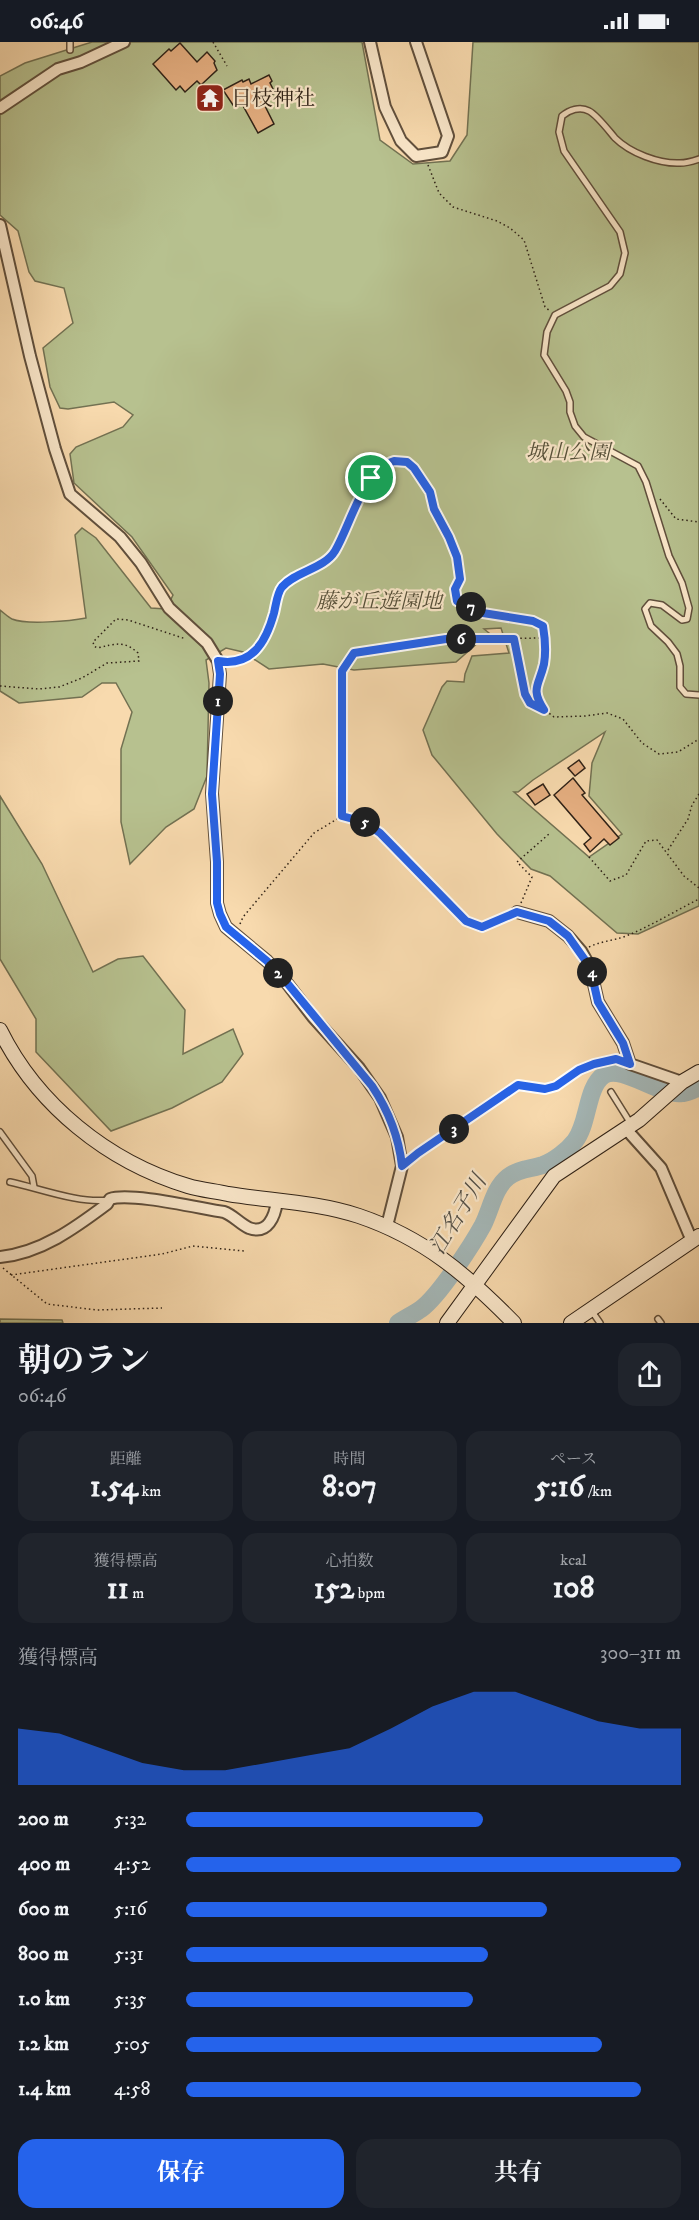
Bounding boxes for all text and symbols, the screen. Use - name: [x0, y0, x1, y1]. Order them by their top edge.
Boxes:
- text: 06:46: [30, 8, 83, 35]
- temple icon: 日枝神社: [194, 82, 226, 114]
- place label: 日枝神社: [231, 86, 315, 112]
- park label: 城山公園: [526, 440, 613, 466]
- pin: [345, 452, 396, 503]
- icon: arrive: [354, 461, 387, 494]
- park label: 藤が丘遊園地: [316, 589, 444, 615]
- pin: 7: [456, 592, 486, 622]
- text: 7: [467, 597, 475, 617]
- pin: 6: [446, 624, 476, 654]
- text: 6: [457, 629, 465, 649]
- pin: 1: [203, 686, 233, 716]
- text: 1: [215, 691, 221, 711]
- pin: 5: [350, 807, 380, 837]
- text: 5: [361, 812, 369, 832]
- pin: 4: [577, 957, 607, 987]
- pin: 2: [263, 958, 293, 988]
- text: 4: [587, 962, 597, 982]
- text: 2: [274, 963, 282, 983]
- pin: 3: [439, 1114, 469, 1144]
- text: 3: [451, 1119, 457, 1139]
- water label: 江名子川: [424, 1168, 494, 1259]
- text: 朝のラン: [18, 1341, 150, 1382]
- button: share: [618, 1343, 681, 1406]
- text: 06:46: [18, 1384, 66, 1409]
- text: 距離: [109, 1449, 142, 1469]
- text: 時間: [333, 1449, 366, 1469]
- text: ペース: [550, 1449, 597, 1469]
- text: 1.54: [90, 1469, 138, 1506]
- text: 8:07: [322, 1469, 377, 1506]
- text: 5:16: [535, 1469, 584, 1506]
- text: km: [138, 1481, 161, 1501]
- text: /km: [584, 1481, 612, 1501]
- text: kcal: [560, 1550, 587, 1570]
- text: 獲得標高: [93, 1551, 158, 1571]
- text: 心拍数: [325, 1551, 374, 1571]
- text: 108: [552, 1570, 595, 1607]
- text: 11: [107, 1571, 129, 1608]
- text: 152: [314, 1571, 354, 1608]
- text: m: [129, 1583, 144, 1603]
- text: bpm: [354, 1583, 385, 1603]
- text: 300–311 m: [600, 1641, 681, 1666]
- text: 獲得標高: [18, 1646, 98, 1671]
- text: 200 m: [18, 1807, 69, 1832]
- text: 5:32: [114, 1807, 146, 1832]
- text: 400 m: [18, 1852, 70, 1877]
- text: 4:52: [114, 1852, 151, 1877]
- text: 600 m: [18, 1897, 69, 1922]
- text: 5:16: [114, 1897, 147, 1922]
- text: 800 m: [18, 1942, 69, 1967]
- text: 5:31: [114, 1942, 144, 1967]
- text: 1.0 km: [18, 1987, 70, 2012]
- text: 5:35: [114, 1987, 147, 2012]
- text: 1.2 km: [18, 2032, 69, 2057]
- text: 5:05: [114, 2032, 150, 2057]
- text: 1.4 km: [18, 2077, 71, 2102]
- text: 4:58: [114, 2077, 151, 2102]
- button: 保存: [18, 2139, 344, 2208]
- button: 共有: [356, 2139, 681, 2208]

